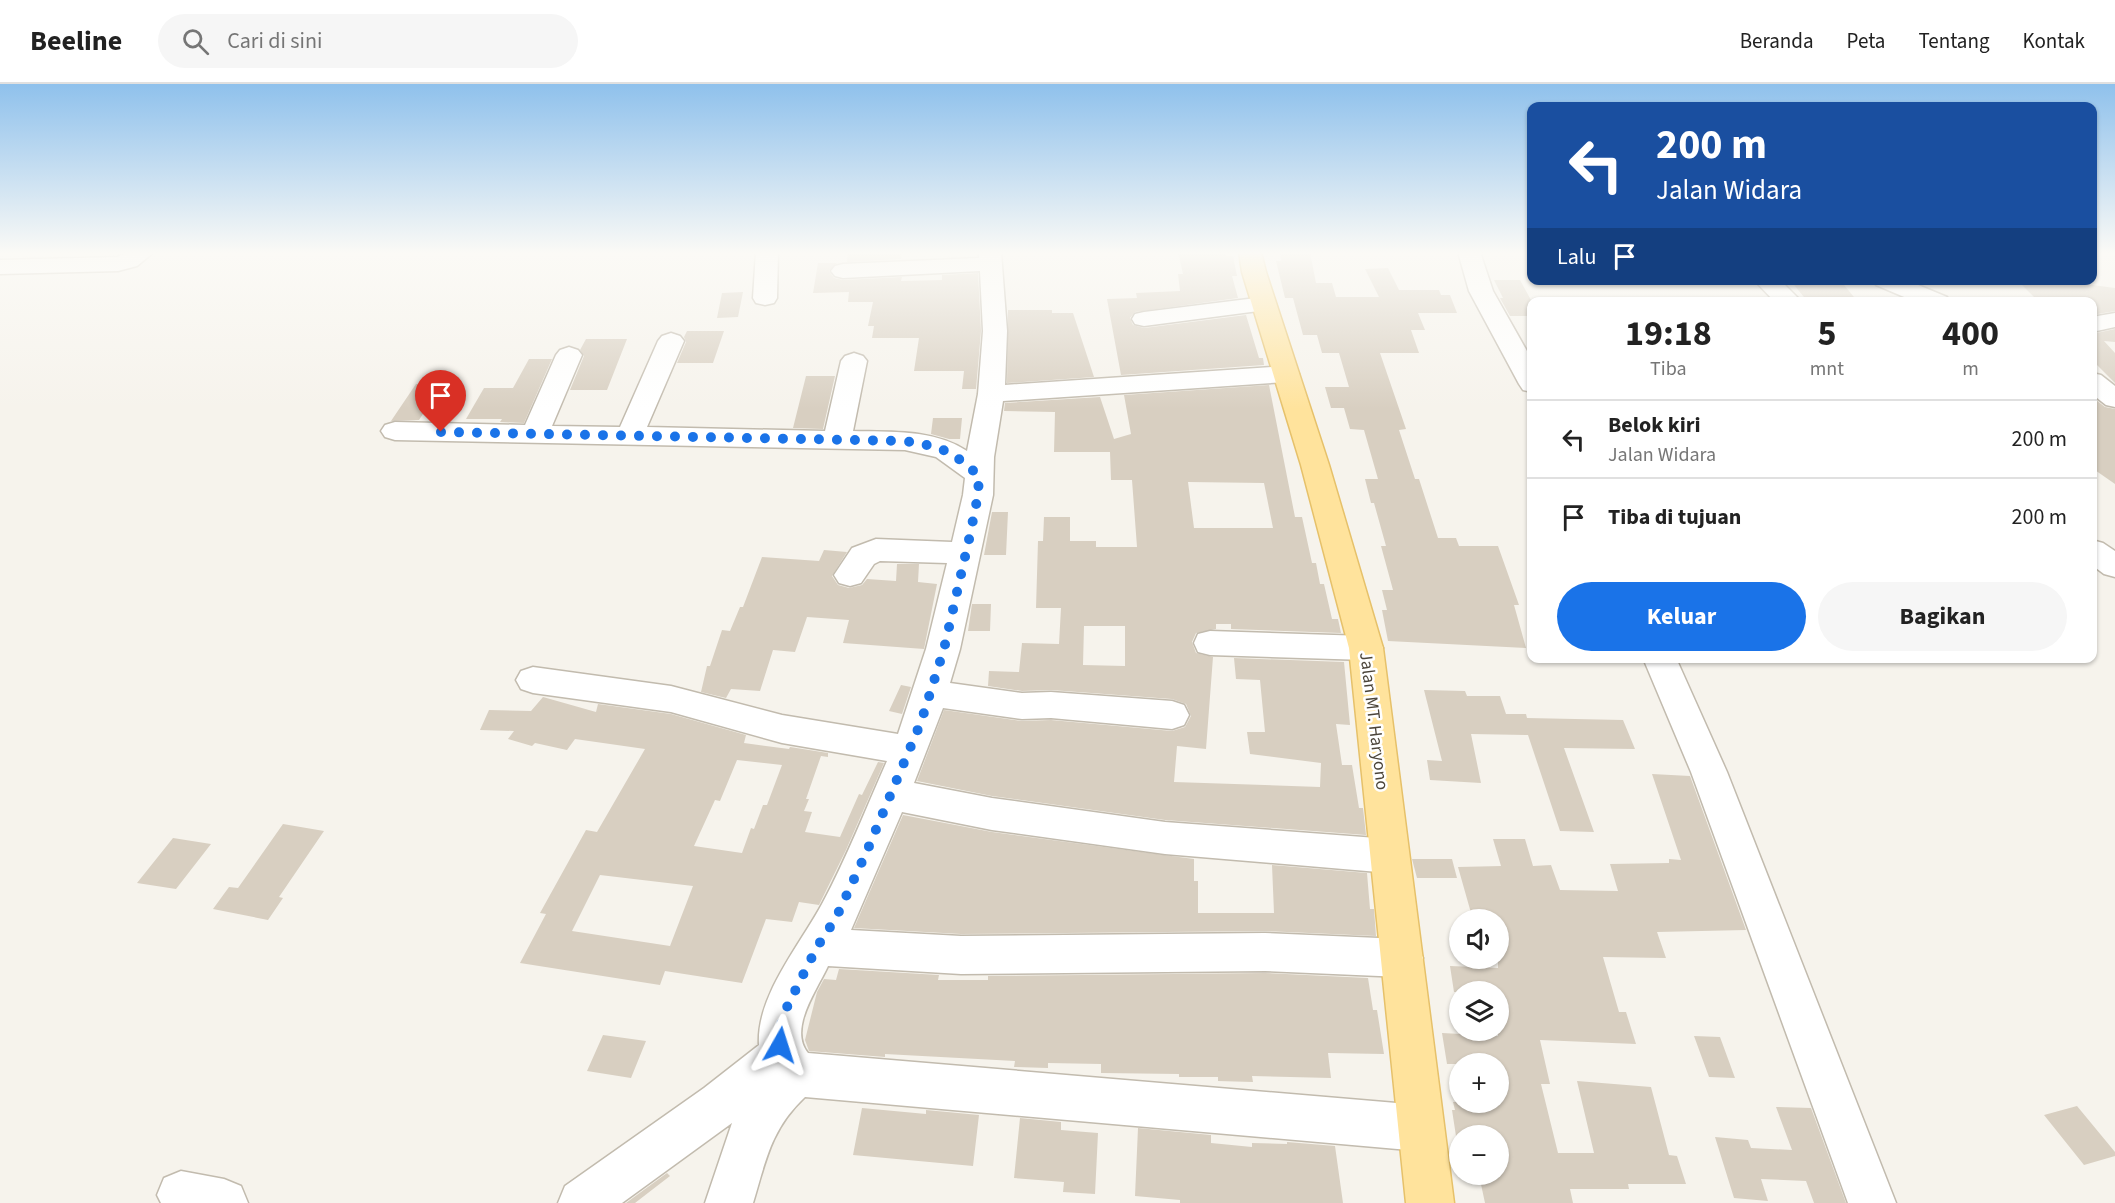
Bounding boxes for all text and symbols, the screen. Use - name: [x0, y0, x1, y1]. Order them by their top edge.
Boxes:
- search box: [158, 14, 578, 68]
- text: Beeline: [30, 21, 122, 61]
- icon: search: [179, 25, 212, 58]
- text: Cari di sini: [227, 25, 322, 57]
- text: Beranda: [1740, 26, 1814, 56]
- text: Peta: [1847, 26, 1885, 56]
- text: Tentang: [1918, 26, 1989, 56]
- text: Kontak: [2022, 26, 2085, 56]
- text: 200 m: [1656, 115, 1767, 175]
- icon: left: [1557, 126, 1635, 204]
- text: Jalan Widara: [1656, 171, 1802, 210]
- icon: arrive: [1608, 240, 1641, 273]
- text: Lalu: [1557, 241, 1596, 273]
- text: 19:18: [1625, 308, 1712, 359]
- text: 5: [1817, 308, 1836, 359]
- text: 400: [1942, 308, 1999, 359]
- text: Tiba: [1650, 355, 1687, 383]
- text: mnt: [1810, 355, 1844, 383]
- text: m: [1962, 355, 1979, 383]
- pin: [415, 370, 466, 432]
- icon: arrive: [424, 379, 457, 412]
- text: Belok kiri: [1608, 409, 1701, 441]
- icon: left: [1557, 423, 1590, 456]
- text: 200 m: [2012, 423, 2067, 455]
- text: Jalan Widara: [1608, 441, 1716, 469]
- icon: arrive: [1557, 501, 1590, 534]
- text: Tiba di tujuan: [1608, 501, 1741, 533]
- text: 200 m: [2012, 501, 2067, 533]
- button: Keluar: [1557, 582, 1806, 651]
- button: Bagikan: [1818, 582, 2067, 651]
- street label: Jalan MT. Haryono: [1353, 651, 1395, 791]
- map controls: [1449, 909, 1509, 1185]
- button: sound: [1449, 909, 1509, 969]
- button: layers: [1449, 981, 1509, 1041]
- position arrow: [748, 1013, 812, 1077]
- button: +: [1449, 1053, 1509, 1113]
- button: −: [1449, 1125, 1509, 1185]

